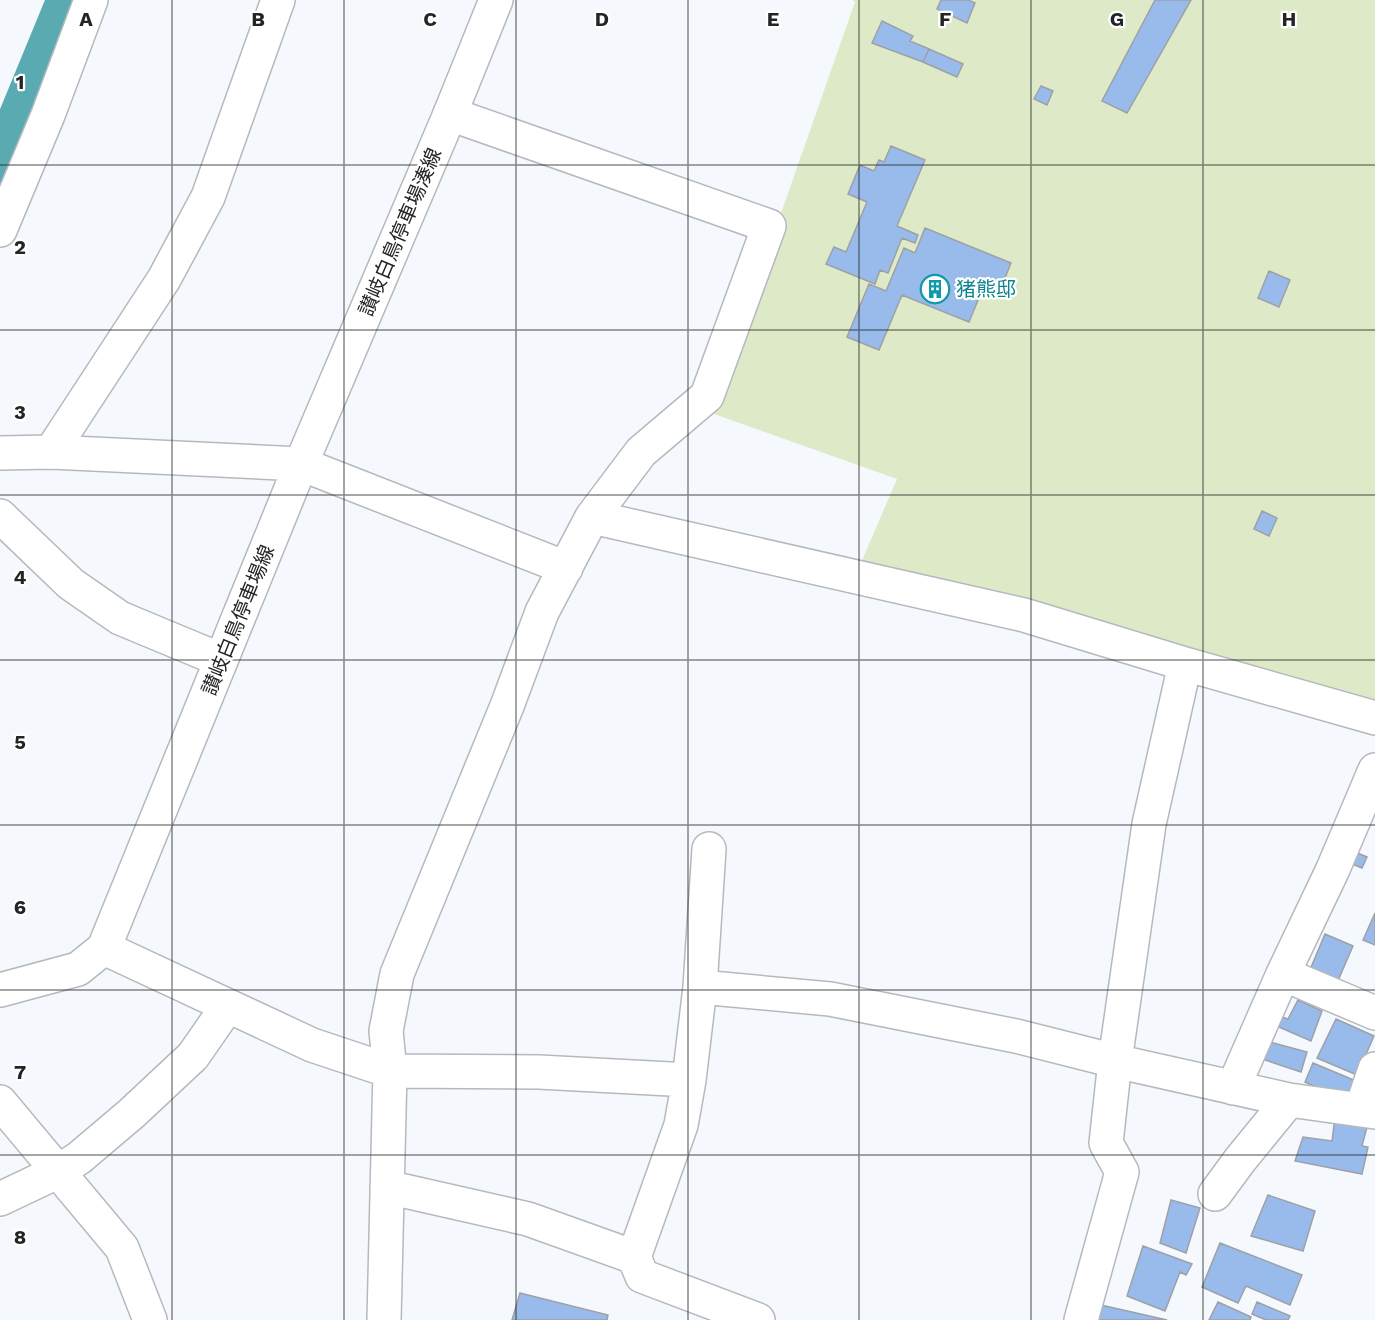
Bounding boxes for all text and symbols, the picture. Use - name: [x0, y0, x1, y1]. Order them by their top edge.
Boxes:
- text: A: [79, 7, 93, 31]
- text: B: [251, 7, 265, 31]
- text: C: [423, 7, 437, 31]
- text: D: [595, 7, 609, 31]
- text: E: [767, 7, 779, 31]
- text: F: [939, 7, 951, 31]
- text: G: [1110, 7, 1124, 31]
- text: H: [1282, 7, 1296, 31]
- text: 1: [16, 70, 24, 94]
- street label: 讃岐白鳥停車場湊線: [354, 144, 446, 320]
- text: 2: [14, 235, 26, 259]
- building icon: 猪熊邸: [919, 273, 951, 305]
- place label: 猪熊邸: [956, 277, 1016, 301]
- text: 3: [14, 400, 26, 424]
- street label: 讃岐白鳥停車場線: [197, 541, 279, 699]
- text: 4: [14, 565, 27, 589]
- text: 5: [14, 730, 26, 754]
- text: 6: [14, 895, 26, 919]
- text: 7: [14, 1060, 26, 1084]
- text: 8: [14, 1225, 26, 1249]

